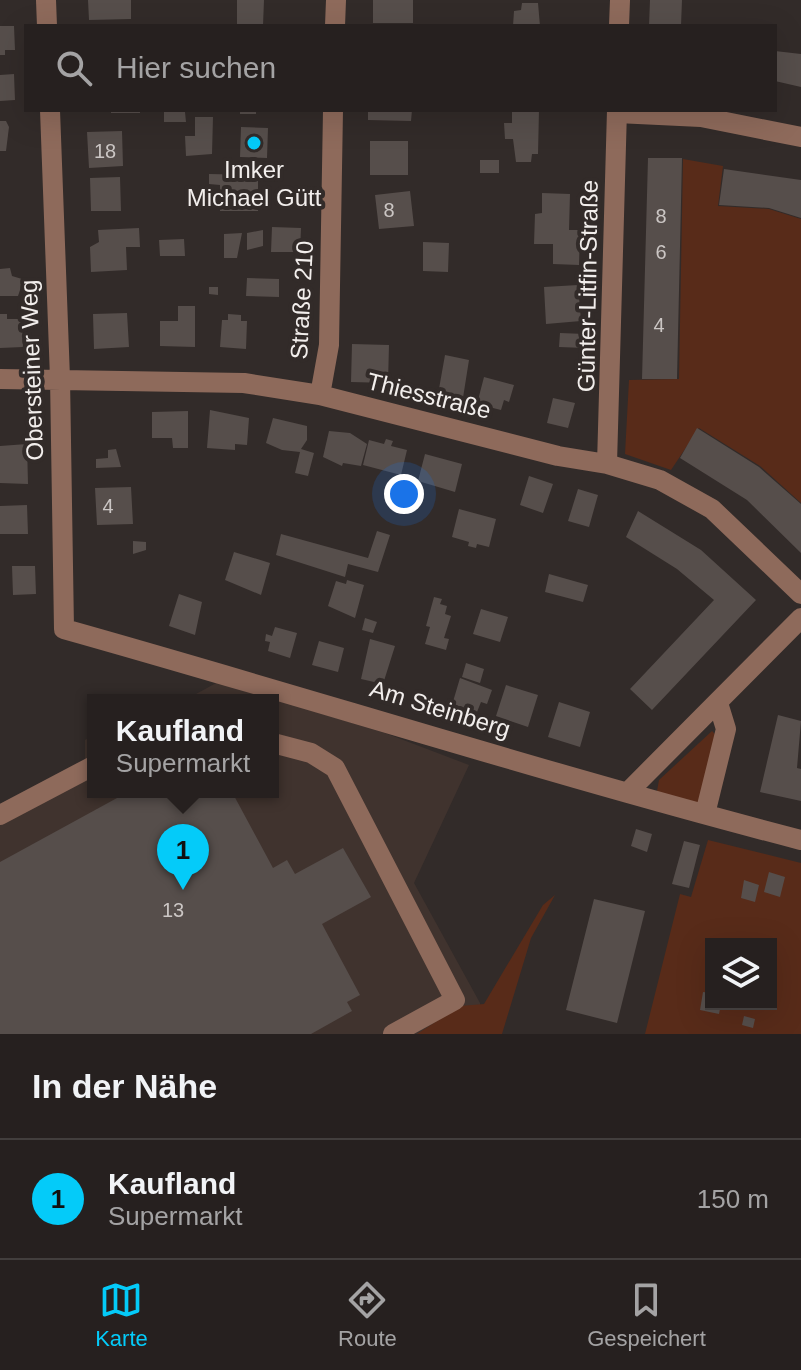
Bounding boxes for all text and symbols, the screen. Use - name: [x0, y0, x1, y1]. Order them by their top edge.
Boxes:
- search box: [24, 24, 777, 112]
- icon: search: [52, 46, 96, 90]
- text: Hier suchen: [116, 51, 276, 84]
- marker: Imker Michael Gütt: [245, 134, 263, 152]
- house number: 18: [94, 140, 116, 162]
- place label: Imker Michael Gütt: [187, 156, 322, 211]
- street label: Günter-Litfin-Straße: [572, 180, 603, 392]
- house number: 8: [383, 199, 395, 221]
- house number: 8: [655, 205, 667, 227]
- street label: Straße 210: [285, 240, 318, 360]
- house number: 6: [655, 241, 667, 263]
- street label: Obersteiner Weg: [15, 279, 48, 461]
- house number: 4: [653, 314, 665, 336]
- street label: Thiesstraße: [364, 367, 494, 424]
- your location: [384, 474, 424, 514]
- house number: 4: [102, 495, 114, 517]
- street label: Am Steinberg: [367, 674, 514, 743]
- popup: [87, 694, 279, 798]
- text: Kaufland: [116, 714, 244, 747]
- text: Supermarkt: [116, 748, 250, 778]
- pin: 1: [157, 824, 209, 890]
- house number: 13: [162, 899, 184, 921]
- map controls: [705, 938, 777, 1010]
- button: layers: [705, 938, 777, 1010]
- text: In der Nähe: [32, 1067, 217, 1105]
- text: Kaufland: [108, 1167, 236, 1200]
- text: 1: [51, 1184, 65, 1214]
- text: 150 m: [697, 1184, 769, 1214]
- text: Supermarkt: [108, 1201, 242, 1231]
- tab: Karte: [95, 1278, 148, 1352]
- tab: Route: [338, 1278, 397, 1352]
- tab: Gespeichert: [587, 1278, 706, 1352]

